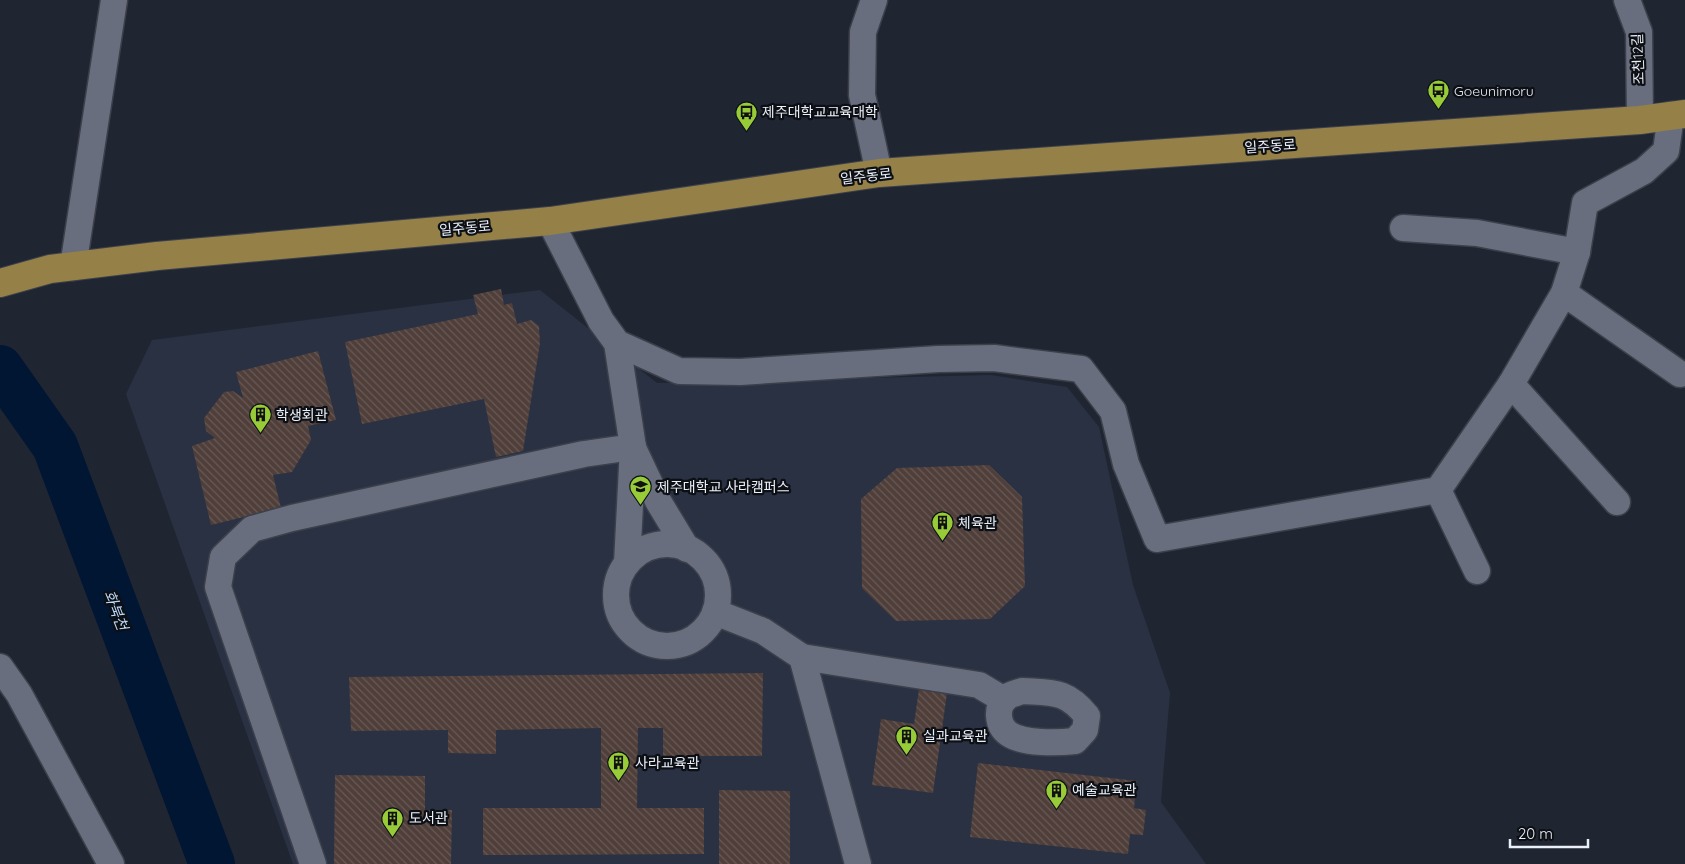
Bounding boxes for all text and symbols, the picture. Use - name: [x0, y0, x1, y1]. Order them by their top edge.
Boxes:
- street label: 조천12길: [1628, 33, 1648, 85]
- bus stop icon: Goeunimoru: [1426, 79, 1450, 110]
- place label: Goeunimoru: [1454, 82, 1534, 100]
- bus stop icon: 제주대학교교육대학: [734, 100, 758, 131]
- place label: 제주대학교교육대학: [762, 103, 878, 121]
- street label: 일주동로: [1244, 135, 1296, 157]
- street label: 일주동로: [839, 164, 893, 188]
- street label: 일주동로: [439, 217, 492, 239]
- building icon: 학생회관: [248, 403, 272, 434]
- place label: 학생회관: [276, 406, 328, 424]
- school or university icon: 제주대학교 사라캠퍼스: [629, 475, 653, 506]
- place label: 제주대학교 사라캠퍼스: [657, 478, 790, 496]
- building icon: 체육관: [930, 511, 954, 542]
- place label: 체육관: [958, 514, 997, 532]
- water label: 화북천: [100, 587, 133, 635]
- building icon: 실과교육관: [895, 724, 919, 755]
- place label: 실과교육관: [923, 727, 988, 745]
- building icon: 사라교육관: [607, 751, 631, 782]
- place label: 사라교육관: [635, 754, 700, 772]
- building icon: 예술교육관: [1044, 778, 1068, 809]
- place label: 예술교육관: [1072, 781, 1137, 799]
- building icon: 도서관: [381, 806, 405, 837]
- place label: 도서관: [409, 809, 448, 827]
- scale bar: [1510, 816, 1588, 848]
- text: 20 m: [1518, 824, 1553, 843]

